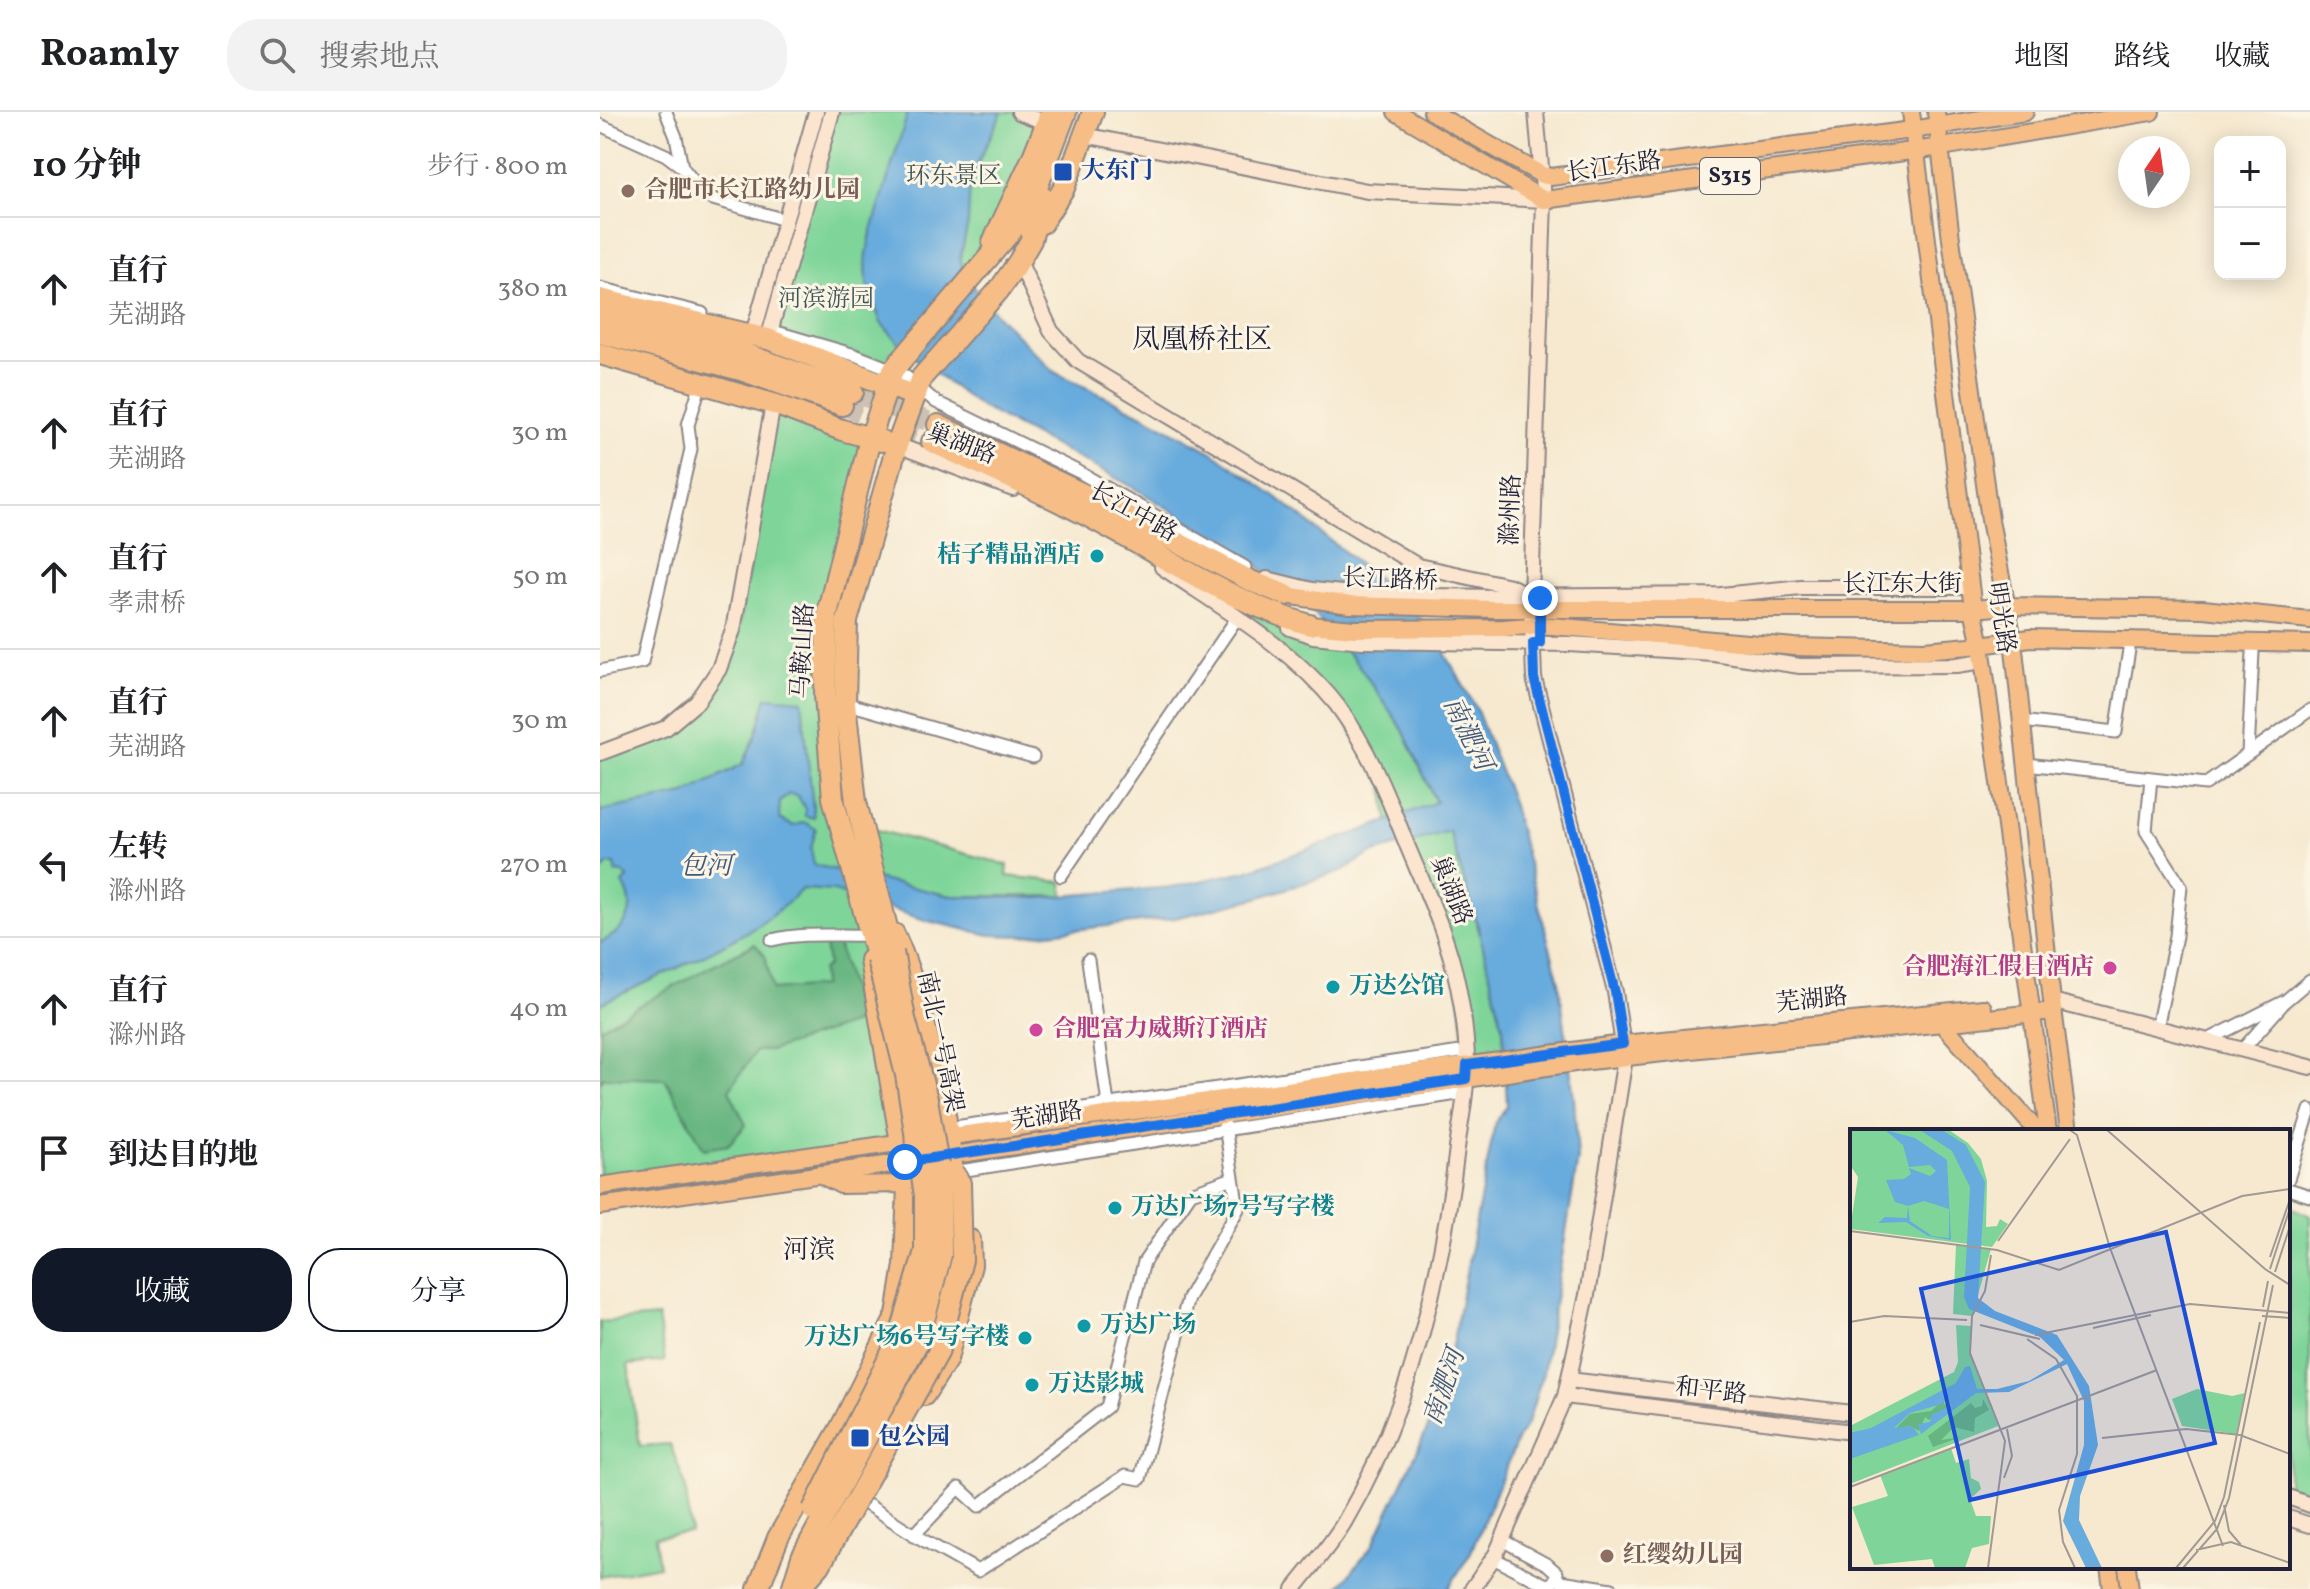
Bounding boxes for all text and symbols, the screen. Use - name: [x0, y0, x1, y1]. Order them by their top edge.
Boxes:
- search box: [227, 19, 787, 91]
- text: Roamly: [40, 29, 179, 82]
- icon: search: [255, 33, 299, 77]
- text: 搜索地点: [319, 37, 439, 79]
- text: 地图: [2014, 38, 2070, 77]
- text: 路线: [2114, 38, 2170, 77]
- text: 收藏: [2214, 38, 2270, 77]
- north arrow: [2118, 136, 2190, 208]
- map controls: [2214, 136, 2286, 280]
- button: +: [2214, 136, 2286, 208]
- text: 10 分钟: [32, 144, 141, 191]
- street label: 长江东路: [1564, 144, 1664, 192]
- text: 步行 · 800 m: [427, 149, 568, 185]
- place label: 大东门: [1081, 155, 1153, 189]
- road number: S315: [1700, 158, 1760, 194]
- park label: 环东景区: [906, 160, 1002, 194]
- marker: 大东门: [1052, 161, 1074, 183]
- place label: 合肥市长江路幼儿园: [644, 174, 860, 208]
- marker: 合肥市长江路幼儿园: [619, 182, 637, 200]
- button: −: [2214, 208, 2286, 280]
- text: 直行: [108, 251, 168, 293]
- icon: ahead: [32, 267, 76, 311]
- text: 380 m: [498, 271, 568, 307]
- park label: 河滨游园: [778, 283, 874, 317]
- text: 芜湖路: [108, 298, 186, 334]
- district label: 凤凰桥社区: [1132, 321, 1272, 360]
- text: 直行: [108, 395, 168, 437]
- icon: ahead: [32, 411, 76, 455]
- text: 30 m: [511, 415, 568, 451]
- street label: 巢湖路: [921, 416, 1001, 474]
- text: 芜湖路: [108, 442, 186, 478]
- street label: 滁州路: [1494, 473, 1530, 547]
- street label: 长江中路: [1083, 475, 1183, 551]
- text: 直行: [108, 539, 168, 581]
- place label: 桔子精品酒店: [937, 539, 1081, 573]
- marker: 桔子精品酒店: [1088, 547, 1106, 565]
- icon: ahead: [32, 555, 76, 599]
- text: 50 m: [512, 559, 568, 595]
- street label: 长江路桥: [1341, 562, 1439, 600]
- street label: 长江东大街: [1842, 568, 1962, 602]
- route end: [1522, 580, 1558, 616]
- street label: 明光路: [1978, 580, 2022, 656]
- text: 孝肃桥: [108, 586, 186, 622]
- street label: 马鞍山路: [785, 602, 823, 700]
- text: 直行: [108, 683, 168, 725]
- water label: 南淝河: [1434, 691, 1502, 781]
- icon: ahead: [32, 699, 76, 743]
- text: 30 m: [511, 703, 568, 739]
- text: 芜湖路: [108, 730, 186, 766]
- text: 左转: [108, 827, 168, 869]
- icon: left: [32, 843, 76, 887]
- text: 270 m: [499, 847, 568, 883]
- water label: 包河: [680, 849, 736, 885]
- street label: 巢湖路: [1421, 851, 1479, 931]
- text: 滁州路: [108, 874, 186, 910]
- place label: 合肥海汇假日酒店: [1902, 951, 2094, 985]
- marker: 合肥海汇假日酒店: [2101, 959, 2119, 977]
- street label: 南北一号高架: [907, 968, 971, 1116]
- place label: 万达公馆: [1349, 970, 1445, 1004]
- text: 直行: [108, 971, 168, 1013]
- marker: 万达公馆: [1324, 978, 1342, 996]
- street label: 芜湖路: [1774, 980, 1850, 1022]
- icon: ahead: [32, 987, 76, 1031]
- text: 40 m: [509, 991, 568, 1027]
- place label: 合肥富力威斯汀酒店: [1052, 1013, 1268, 1047]
- text: 滁州路: [108, 1018, 186, 1054]
- marker: 合肥富力威斯汀酒店: [1027, 1021, 1045, 1039]
- street label: 芜湖路: [1009, 1095, 1085, 1139]
- inset map: [1850, 1129, 2290, 1569]
- icon: arrive: [32, 1131, 76, 1175]
- text: 到达目的地: [108, 1135, 258, 1177]
- route start: [887, 1144, 923, 1180]
- place label: 万达广场7号写字楼: [1131, 1191, 1334, 1225]
- marker: 万达广场7号写字楼: [1106, 1199, 1124, 1217]
- district label: 河滨: [783, 1233, 835, 1269]
- button: 收藏: [32, 1248, 292, 1332]
- button: 分享: [308, 1248, 568, 1332]
- place label: 万达广场: [1100, 1309, 1196, 1343]
- marker: 万达广场: [1075, 1317, 1093, 1335]
- place label: 万达广场6号写字楼: [804, 1321, 1009, 1355]
- marker: 万达广场6号写字楼: [1016, 1329, 1034, 1347]
- water label: 南淝河: [1415, 1340, 1476, 1430]
- place label: 万达影城: [1048, 1368, 1144, 1402]
- street label: 和平路: [1673, 1371, 1749, 1413]
- marker: 万达影城: [1023, 1376, 1041, 1394]
- place label: 包公园: [878, 1421, 950, 1455]
- marker: 包公园: [849, 1427, 871, 1449]
- place label: 红缨幼儿园: [1623, 1539, 1743, 1573]
- marker: 红缨幼儿园: [1598, 1547, 1616, 1565]

